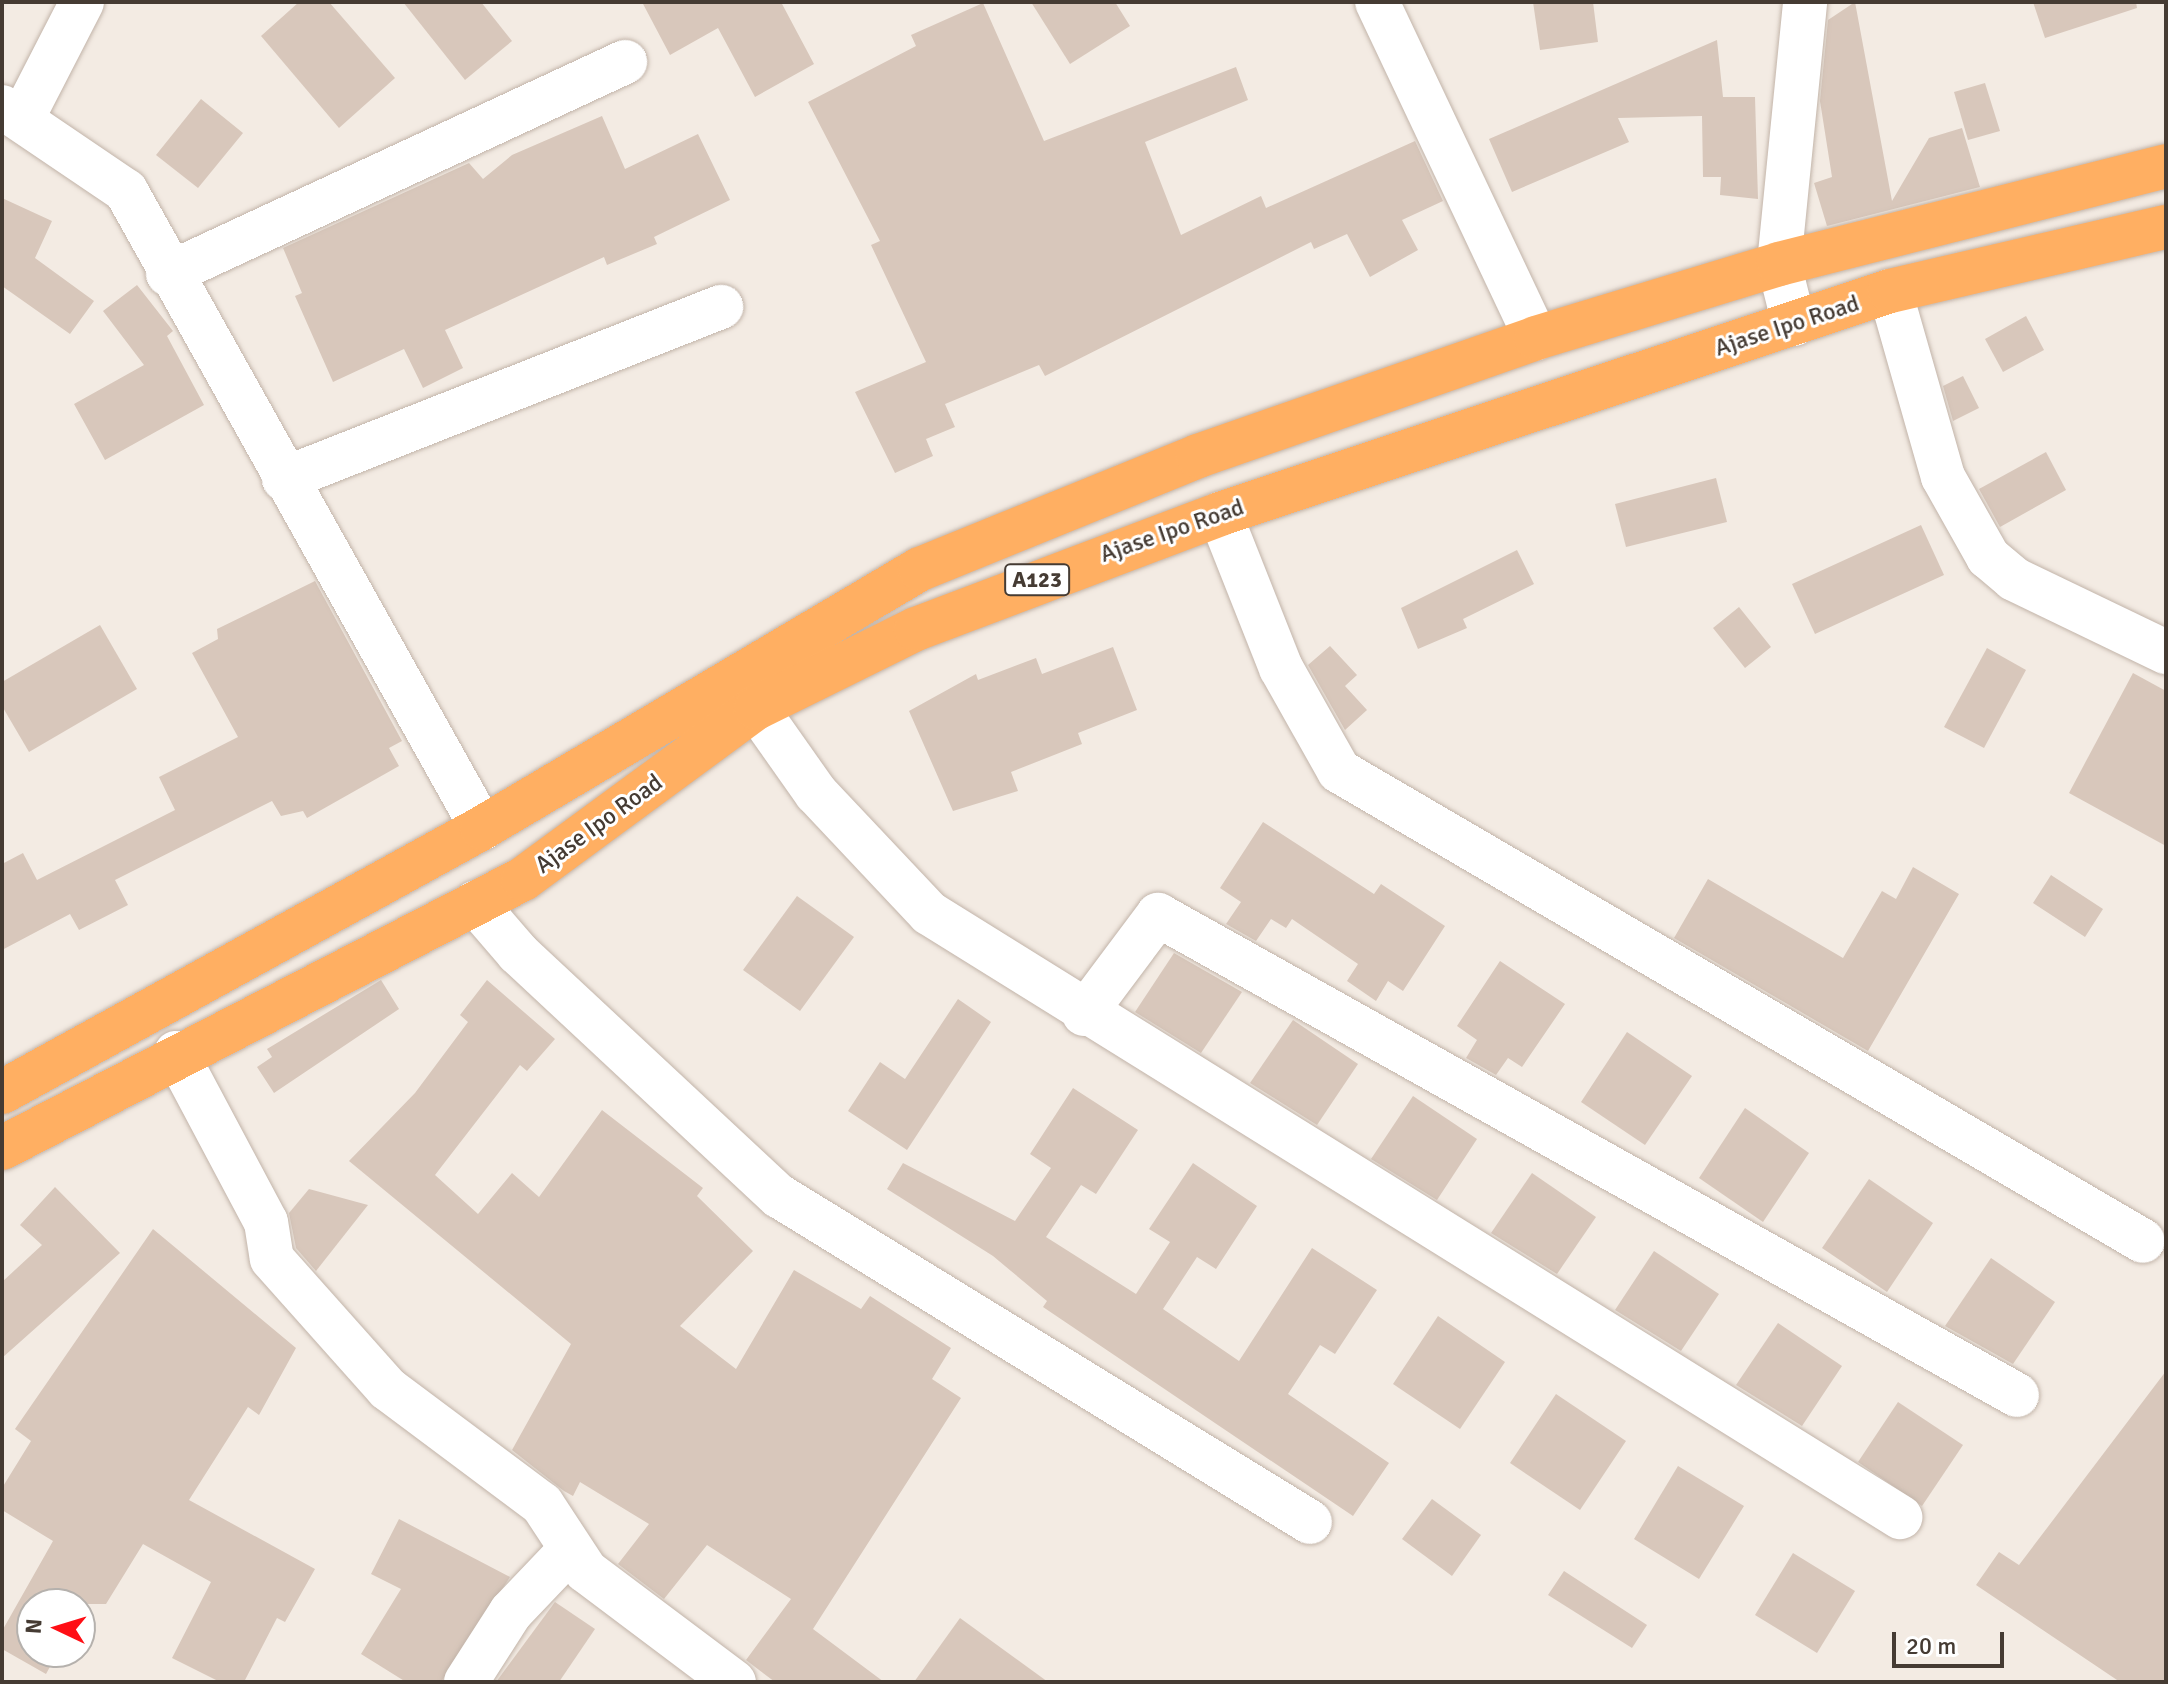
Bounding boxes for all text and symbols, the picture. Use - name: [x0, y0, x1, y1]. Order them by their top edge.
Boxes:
- street label: Ajase Ipo Road: [1711, 289, 1863, 363]
- street label: Ajase Ipo Road: [1096, 493, 1248, 569]
- road number: A123: [1003, 562, 1071, 598]
- street label: Ajase Ipo Road: [530, 768, 668, 880]
- north arrow: [16, 1588, 96, 1668]
- scale bar: [1896, 1616, 2008, 1666]
- text: N: [20, 1618, 48, 1635]
- text: 20 m: [1906, 1631, 1956, 1661]

